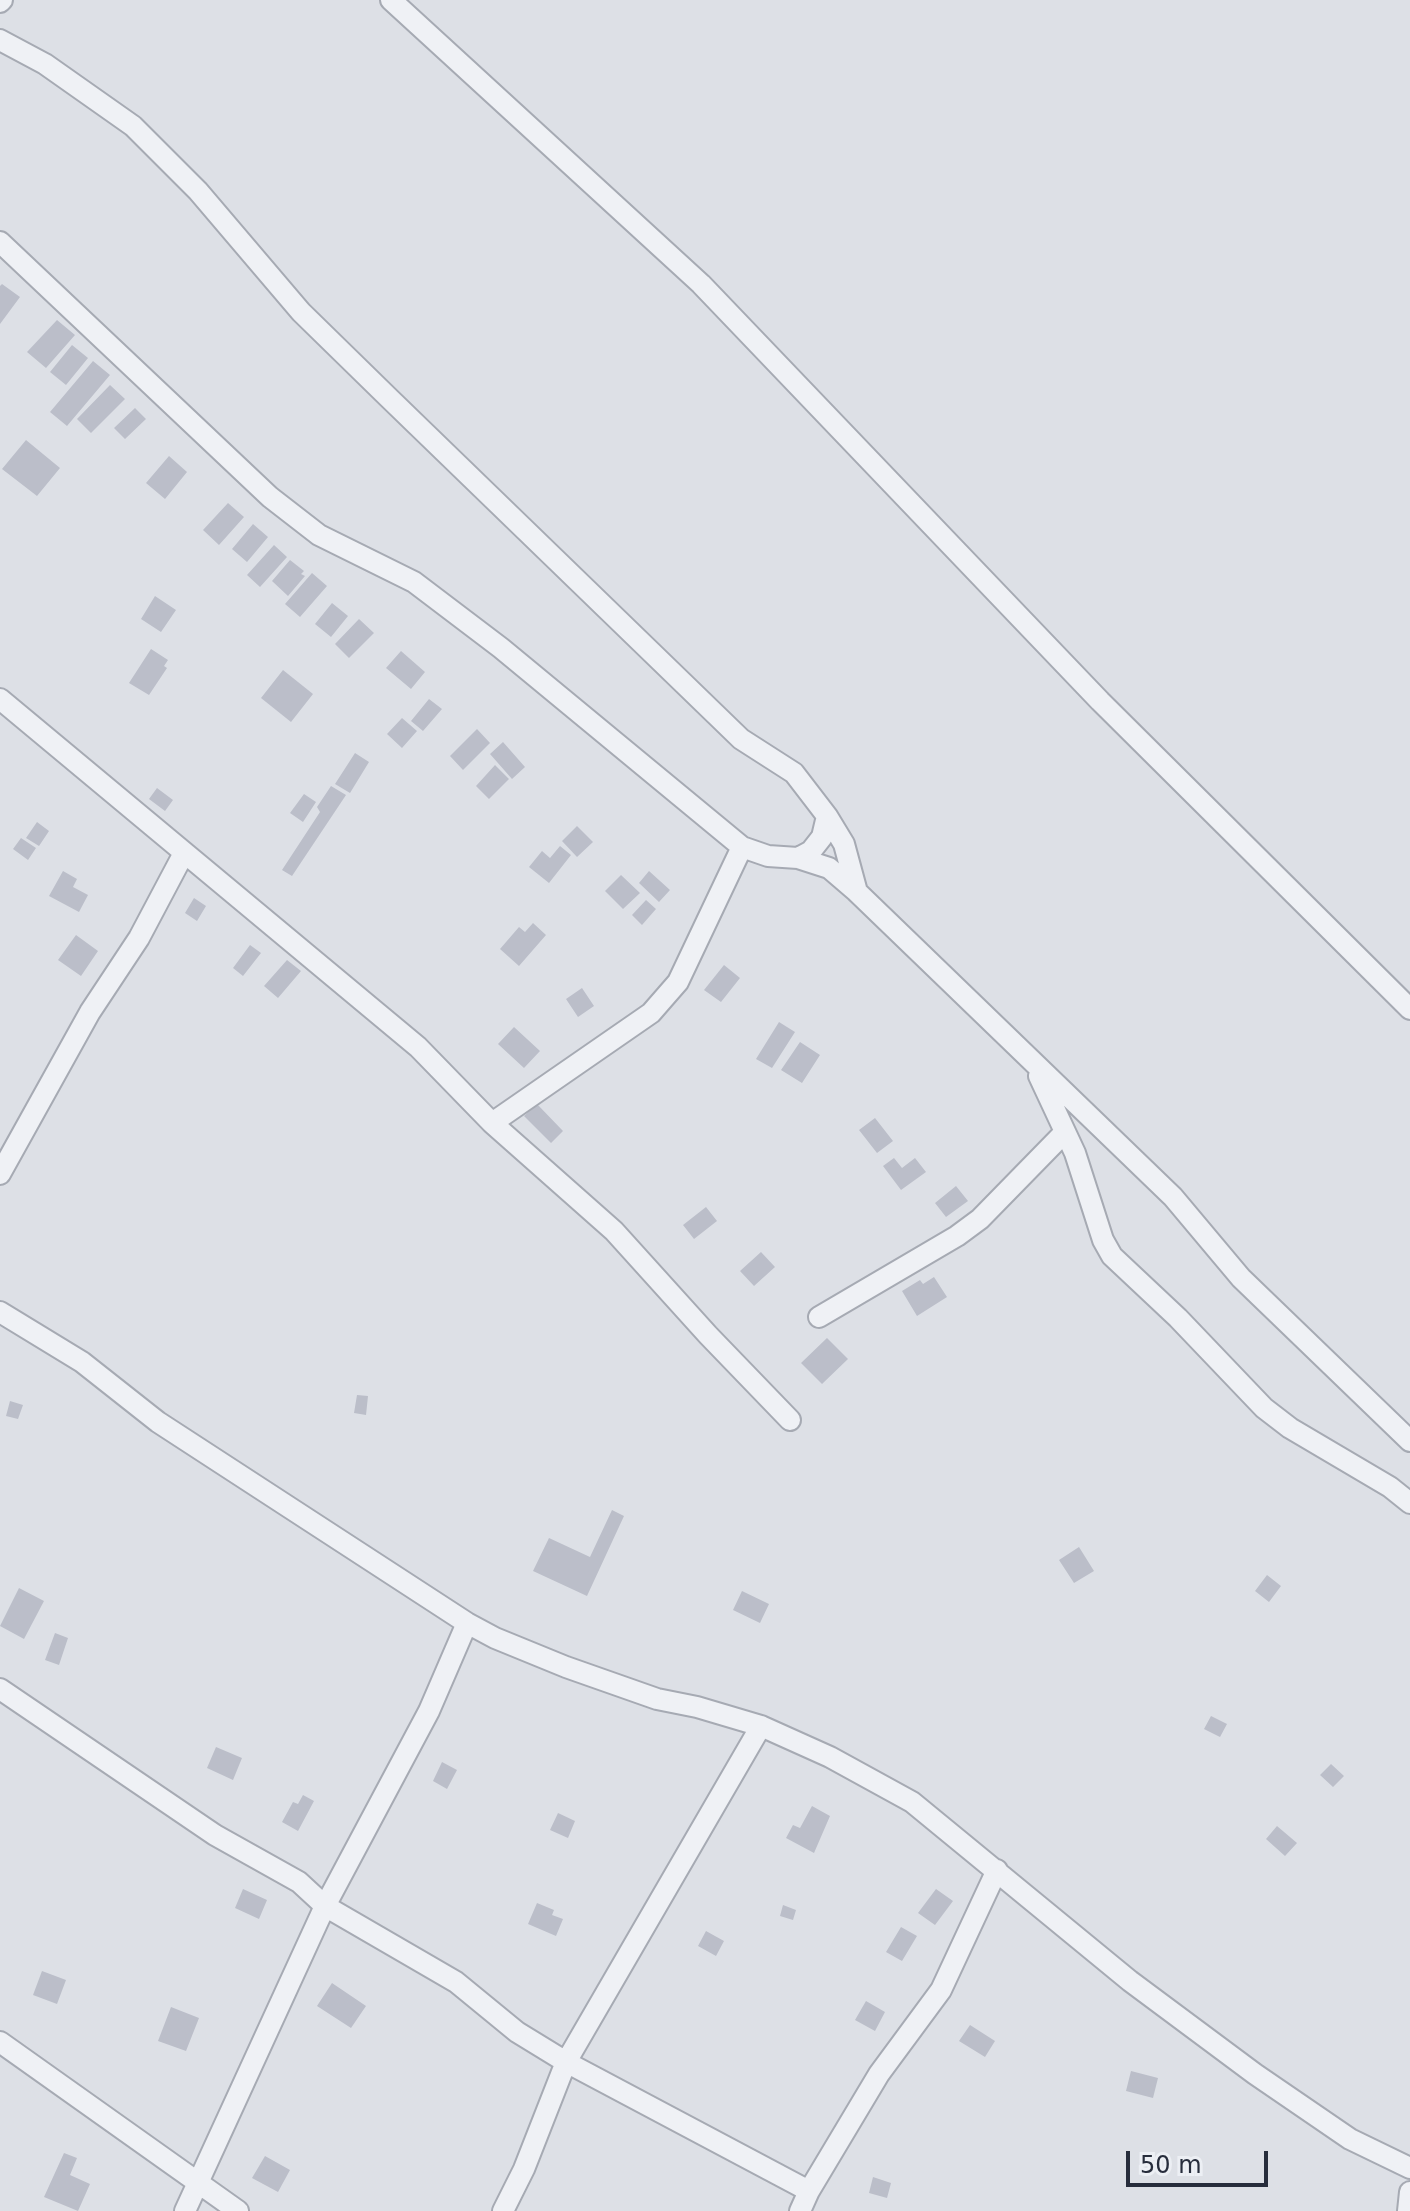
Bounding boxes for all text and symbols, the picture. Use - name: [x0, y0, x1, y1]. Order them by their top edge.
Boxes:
- scale bar: [1130, 2135, 1272, 2185]
- text: 50 m: [1140, 2151, 1202, 2179]

